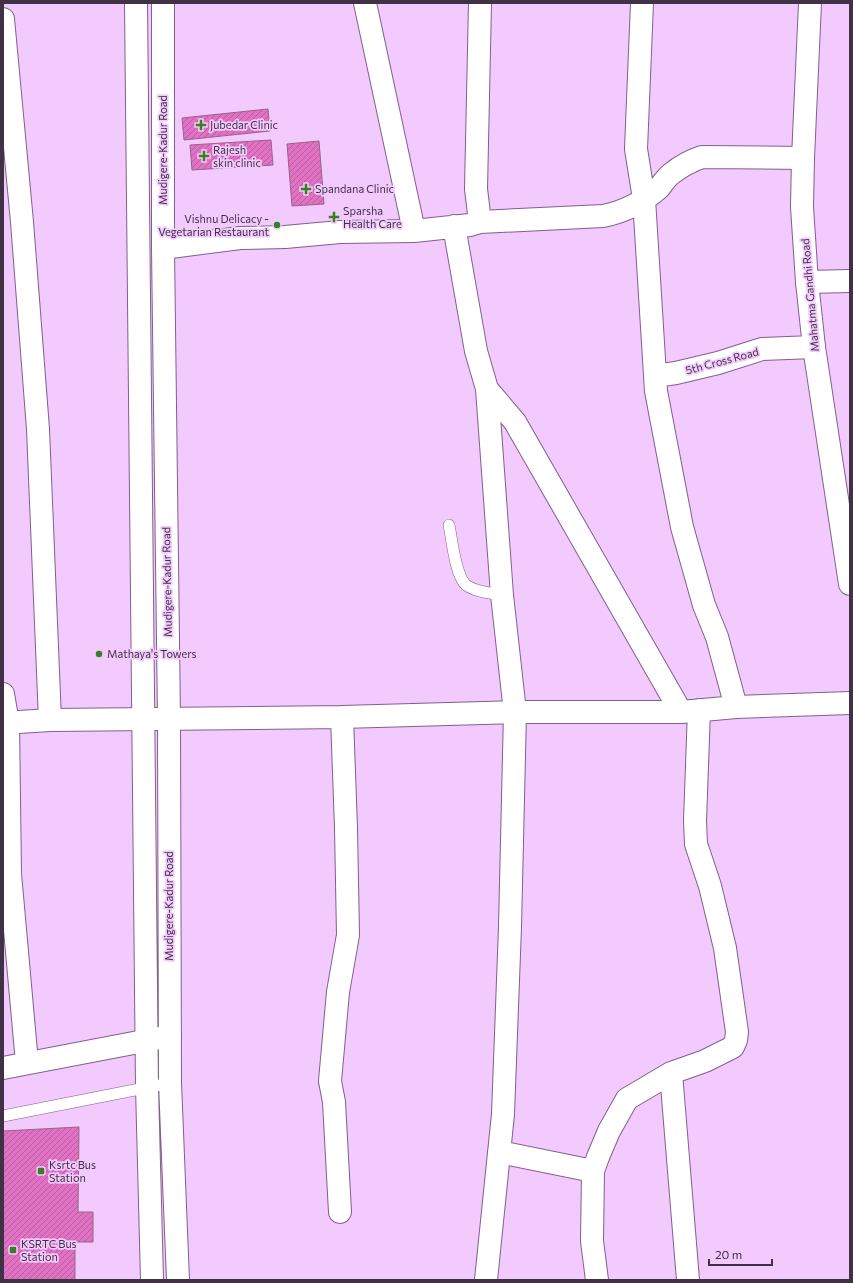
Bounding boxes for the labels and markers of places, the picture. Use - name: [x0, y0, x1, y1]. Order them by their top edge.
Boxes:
- place label: Jubedar Clinic: [210, 118, 278, 132]
- marker: Jubedar Clinic: [195, 119, 207, 131]
- place label: Rajesh skin clinic: [213, 143, 261, 169]
- marker: Rajesh skin clinic: [198, 150, 210, 162]
- place label: Spandana Clinic: [315, 182, 394, 195]
- marker: Spandana Clinic: [300, 183, 312, 195]
- place label: Sparsha Health Care: [343, 204, 402, 230]
- marker: Sparsha Health Care: [328, 211, 340, 223]
- place label: Vishnu Delicacy - Vegetarian Restaurant: [158, 212, 269, 238]
- marker: Vishnu Delicacy - Vegetarian Restaurant: [272, 220, 282, 230]
- place label: Mathaya's Towers: [107, 647, 197, 660]
- marker: Mathaya's Towers: [94, 649, 104, 659]
- place label: Ksrtc Bus Station: [49, 1158, 96, 1184]
- marker: Ksrtc Bus Station: [36, 1166, 46, 1176]
- place label: KSRTC Bus Station: [21, 1237, 77, 1263]
- marker: KSRTC Bus Station: [8, 1245, 18, 1255]

